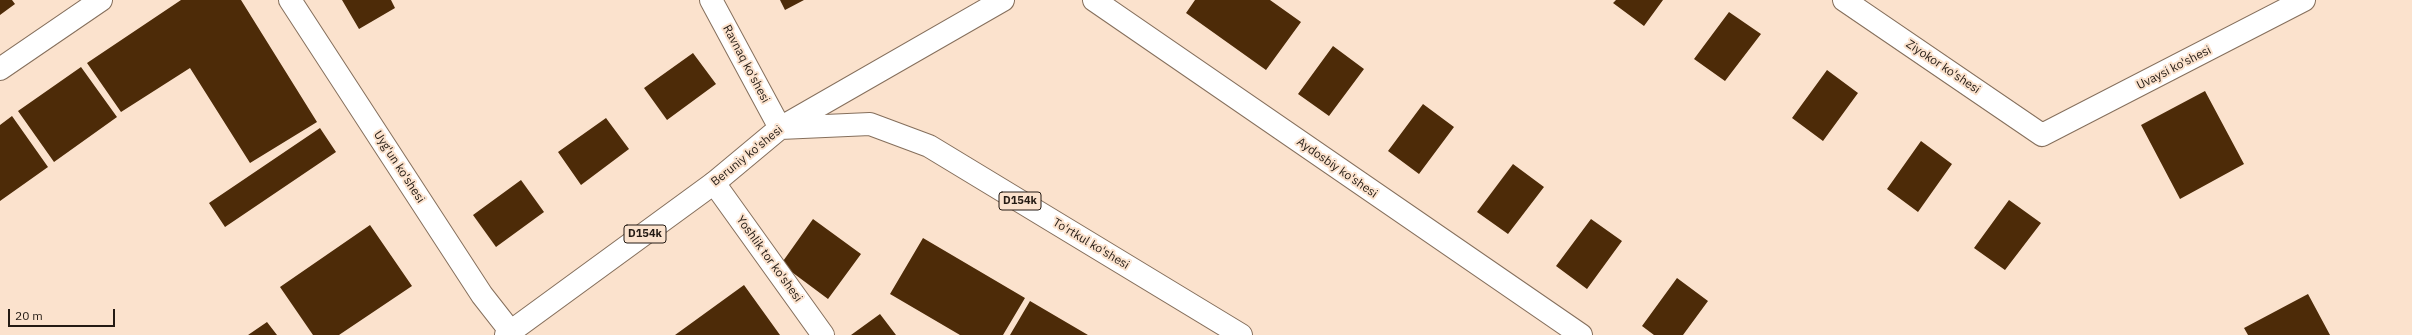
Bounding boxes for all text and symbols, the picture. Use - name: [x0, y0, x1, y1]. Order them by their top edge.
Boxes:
- street label: Ravnaq ko'shesi: [719, 22, 773, 106]
- street label: Ziyokor ko'shesi: [1903, 37, 1983, 97]
- street label: Uvaysi ko'shesi: [2134, 43, 2214, 93]
- street label: Beruniy ko'shesi: [708, 123, 786, 189]
- street label: Uyg'un ko'shesi: [370, 128, 428, 206]
- street label: Aydosbiy ko'shesi: [1294, 135, 1380, 201]
- road number: D154k: [999, 192, 1041, 210]
- street label: Yoshlik tor ko'shesi: [733, 213, 805, 305]
- street label: To'rtkul ko'shesi: [1050, 215, 1132, 273]
- road number: D154k: [624, 225, 666, 243]
- scale bar: [10, 301, 117, 327]
- text: 20 m: [15, 308, 43, 323]

